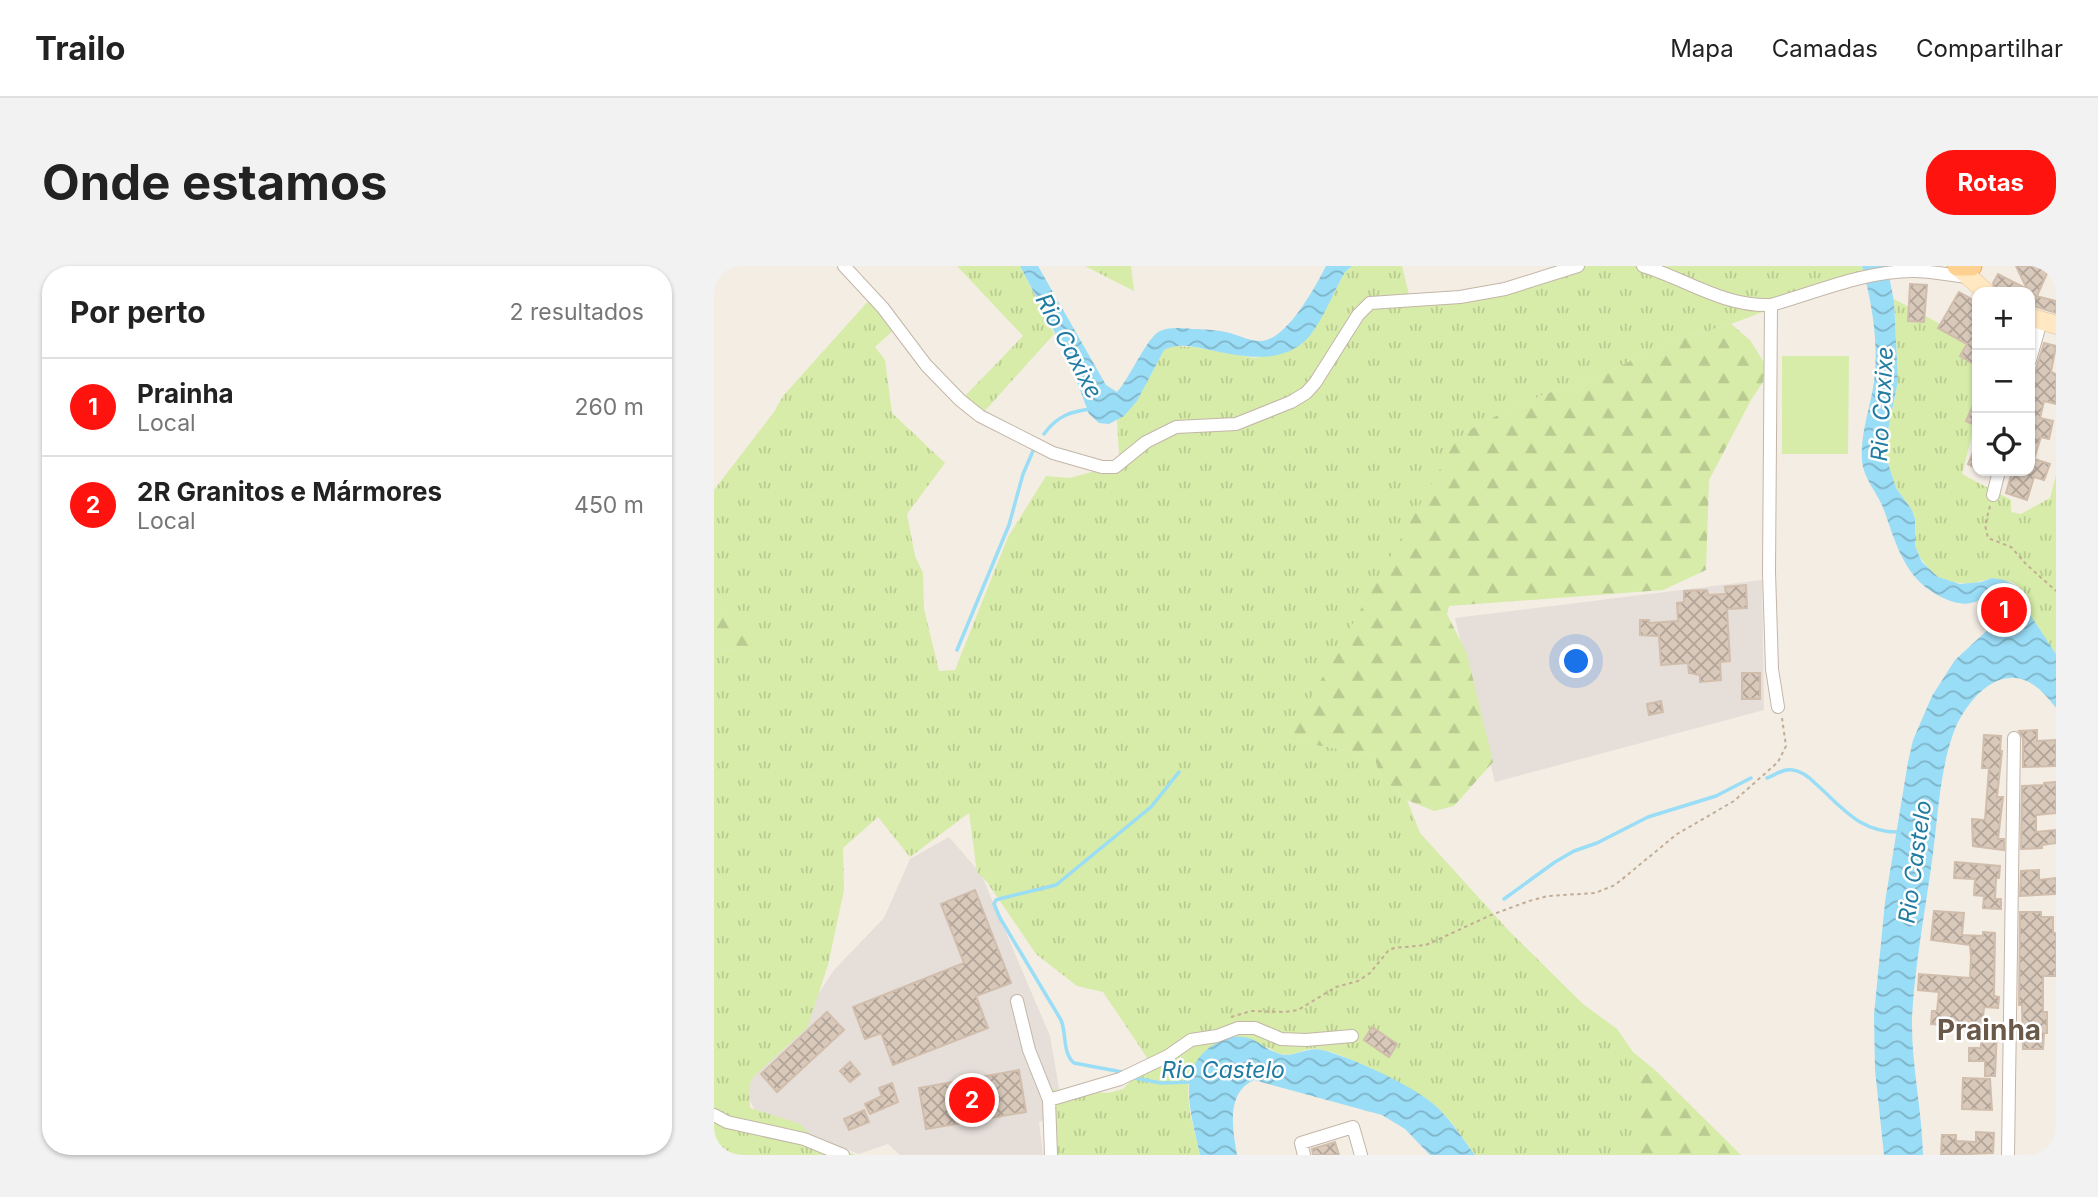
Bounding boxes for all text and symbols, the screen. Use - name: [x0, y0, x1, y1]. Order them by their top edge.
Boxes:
- text: Trailo: [35, 28, 125, 68]
- text: Mapa: [1670, 34, 1734, 63]
- text: Camadas: [1772, 34, 1878, 63]
- text: Compartilhar: [1916, 34, 2063, 63]
- button: Rotas: [1926, 150, 2056, 215]
- text: Onde estamos: [42, 153, 387, 212]
- map controls: [1972, 287, 2035, 476]
- button: +: [1972, 287, 2035, 350]
- water label: Rio Caxixe: [1030, 289, 1108, 403]
- text: Por perto: [70, 294, 206, 330]
- text: 2 resultados: [510, 298, 644, 326]
- water label: Rio Caxixe: [1865, 346, 1899, 462]
- button: −: [1972, 350, 2035, 413]
- text: Prainha: [137, 378, 234, 409]
- text: 1: [88, 393, 98, 421]
- text: 260 m: [575, 393, 644, 421]
- text: Local: [137, 409, 196, 437]
- button: locate: [1972, 413, 2035, 476]
- text: 2R Granitos e Mármores: [137, 476, 442, 507]
- text: 2: [86, 491, 100, 519]
- text: 450 m: [574, 491, 644, 519]
- text: Local: [137, 507, 196, 535]
- pin: 1: [1981, 584, 2027, 636]
- your location: [1559, 644, 1593, 678]
- water label: Rio Castelo: [1893, 799, 1937, 925]
- district label: Prainha: [1937, 1013, 2041, 1047]
- water label: Rio Castelo: [1161, 1056, 1285, 1084]
- pin: 2: [949, 1074, 995, 1126]

